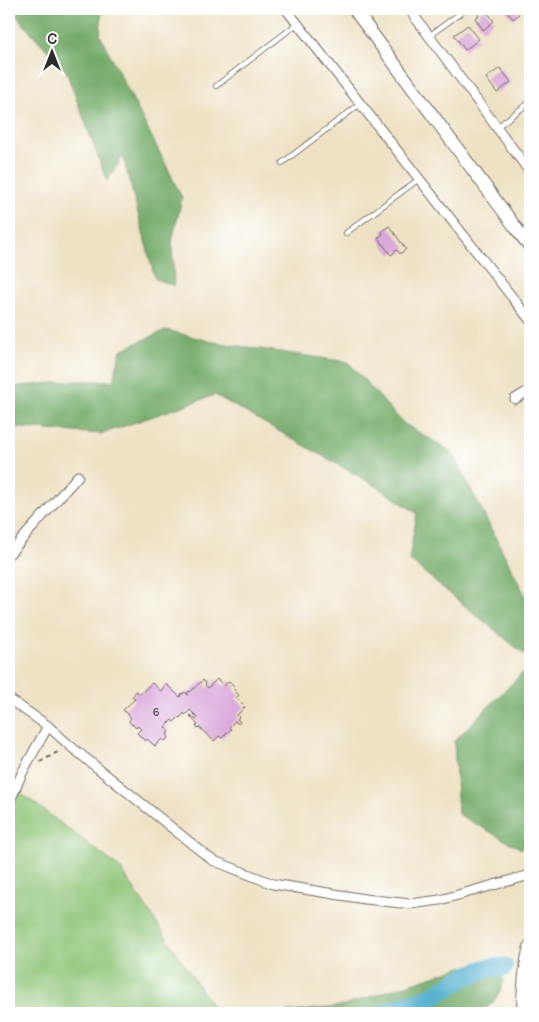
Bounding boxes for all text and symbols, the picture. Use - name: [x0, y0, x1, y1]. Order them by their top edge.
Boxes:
- north arrow: [28, 28, 78, 78]
- text: С: [47, 31, 57, 48]
- house number: 6: [153, 706, 160, 719]

